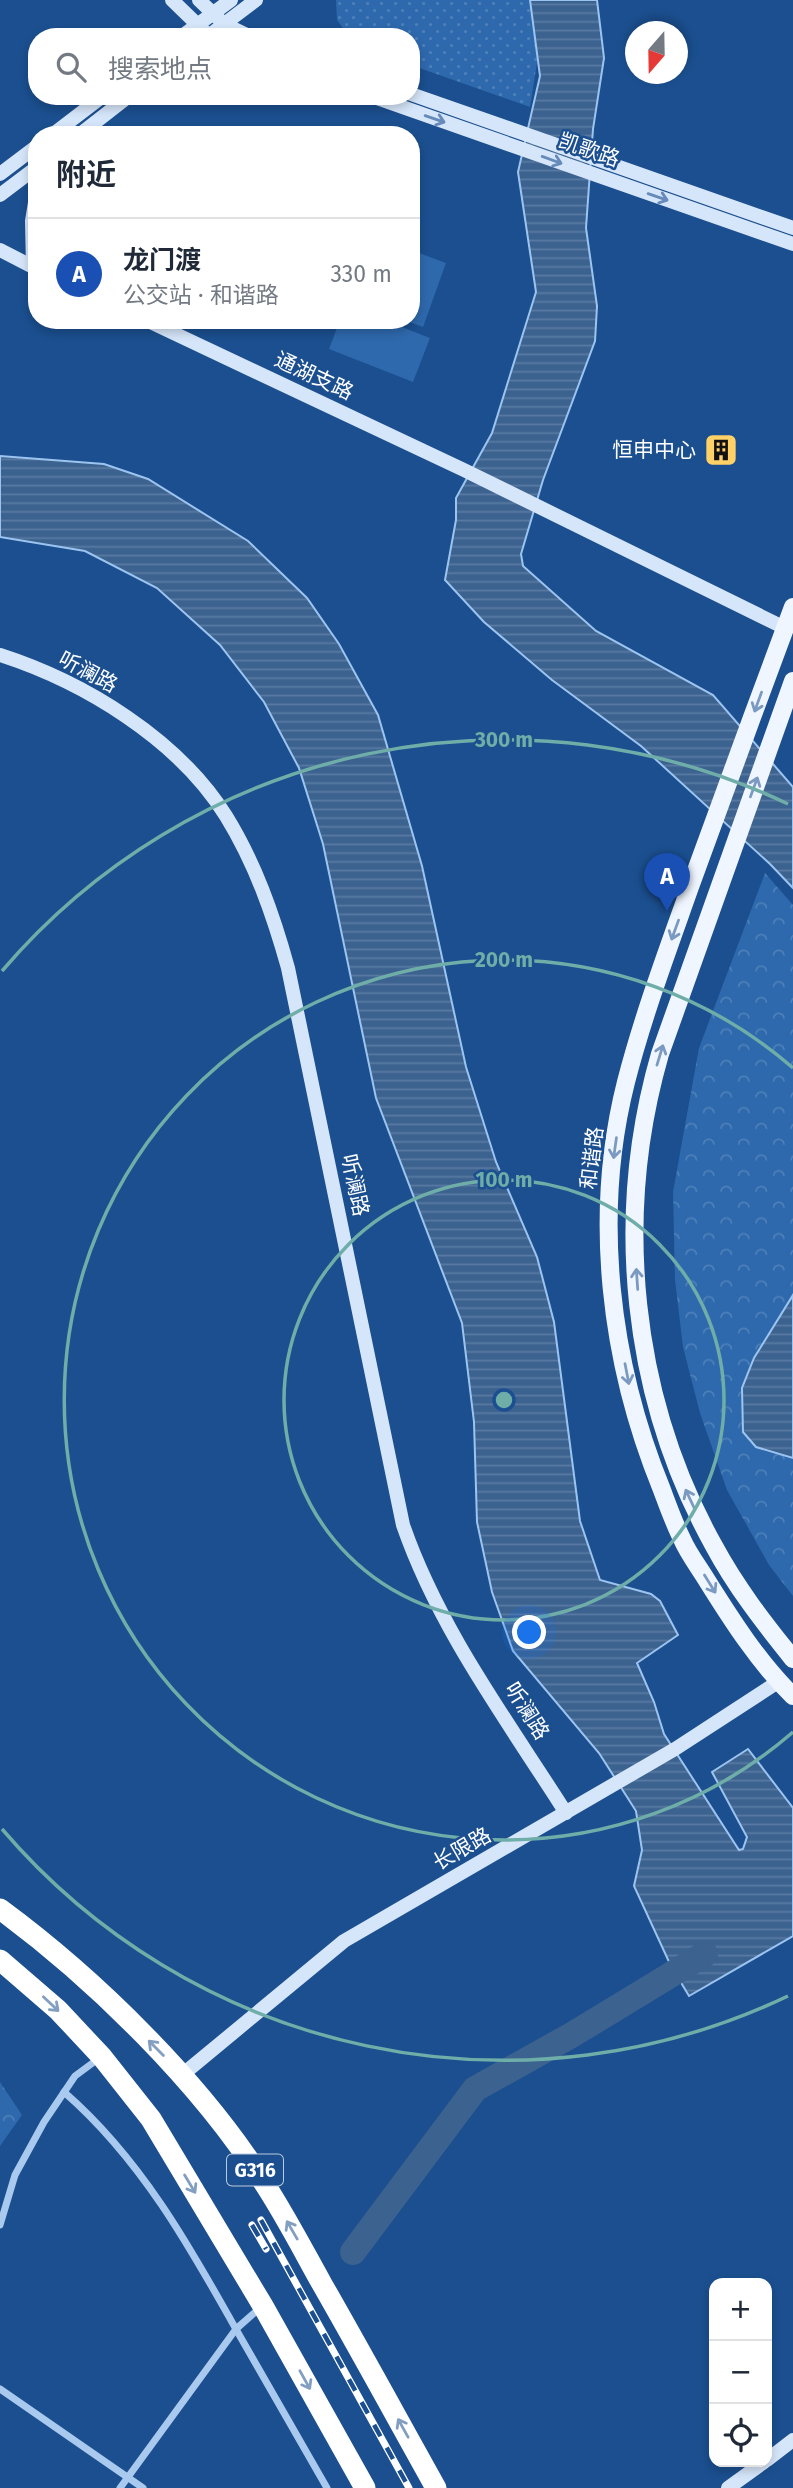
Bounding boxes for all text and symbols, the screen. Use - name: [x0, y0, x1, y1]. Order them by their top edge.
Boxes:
- north arrow: [625, 21, 688, 84]
- search box: [28, 28, 420, 105]
- icon: search: [52, 48, 90, 86]
- text: 搜索地点: [108, 54, 212, 85]
- one-way arrow: [424, 113, 446, 126]
- street label: 凯歌路: [555, 127, 623, 173]
- one-way arrow: [540, 154, 562, 167]
- text: 附近: [56, 157, 116, 193]
- one-way arrow: [646, 192, 668, 204]
- text: 龙门渡: [123, 245, 201, 276]
- text: A: [72, 260, 86, 288]
- text: 330 m: [330, 260, 392, 288]
- text: 公交站 · 和谐路: [123, 281, 279, 309]
- street label: 通湖支路: [270, 346, 358, 406]
- building icon: 恒申中心: [702, 431, 740, 469]
- place label: 恒申中心: [612, 437, 696, 463]
- street label: 听澜路: [54, 646, 122, 698]
- one-way arrow: [751, 691, 763, 712]
- text: 300 m: [474, 727, 533, 753]
- one-way arrow: [749, 777, 761, 799]
- pin: A: [644, 853, 690, 911]
- one-way arrow: [668, 918, 680, 940]
- text: 200 m: [475, 947, 533, 973]
- one-way arrow: [654, 1044, 667, 1066]
- street label: 和谐路: [575, 1125, 609, 1191]
- one-way arrow: [608, 1136, 621, 1159]
- street label: 听澜路: [336, 1151, 374, 1219]
- text: 100 m: [475, 1167, 533, 1193]
- one-way arrow: [630, 1269, 643, 1291]
- one-way arrow: [620, 1362, 634, 1385]
- centre of rings: [492, 1388, 516, 1412]
- one-way arrow: [683, 1489, 696, 1510]
- one-way arrow: [703, 1574, 717, 1594]
- your location: [512, 1615, 546, 1649]
- street label: 听澜路: [499, 1677, 555, 1745]
- street label: 长限路: [428, 1822, 496, 1876]
- one-way arrow: [43, 1996, 60, 2013]
- one-way arrow: [147, 2040, 164, 2057]
- road number: G316: [227, 2154, 283, 2186]
- one-way arrow: [183, 2173, 197, 2193]
- one-way arrow: [285, 2220, 299, 2240]
- map controls: [709, 2278, 772, 2467]
- button: +: [709, 2278, 772, 2341]
- button: −: [709, 2341, 772, 2404]
- one-way arrow: [299, 2369, 312, 2390]
- button: locate: [709, 2404, 772, 2467]
- one-way arrow: [396, 2419, 410, 2439]

